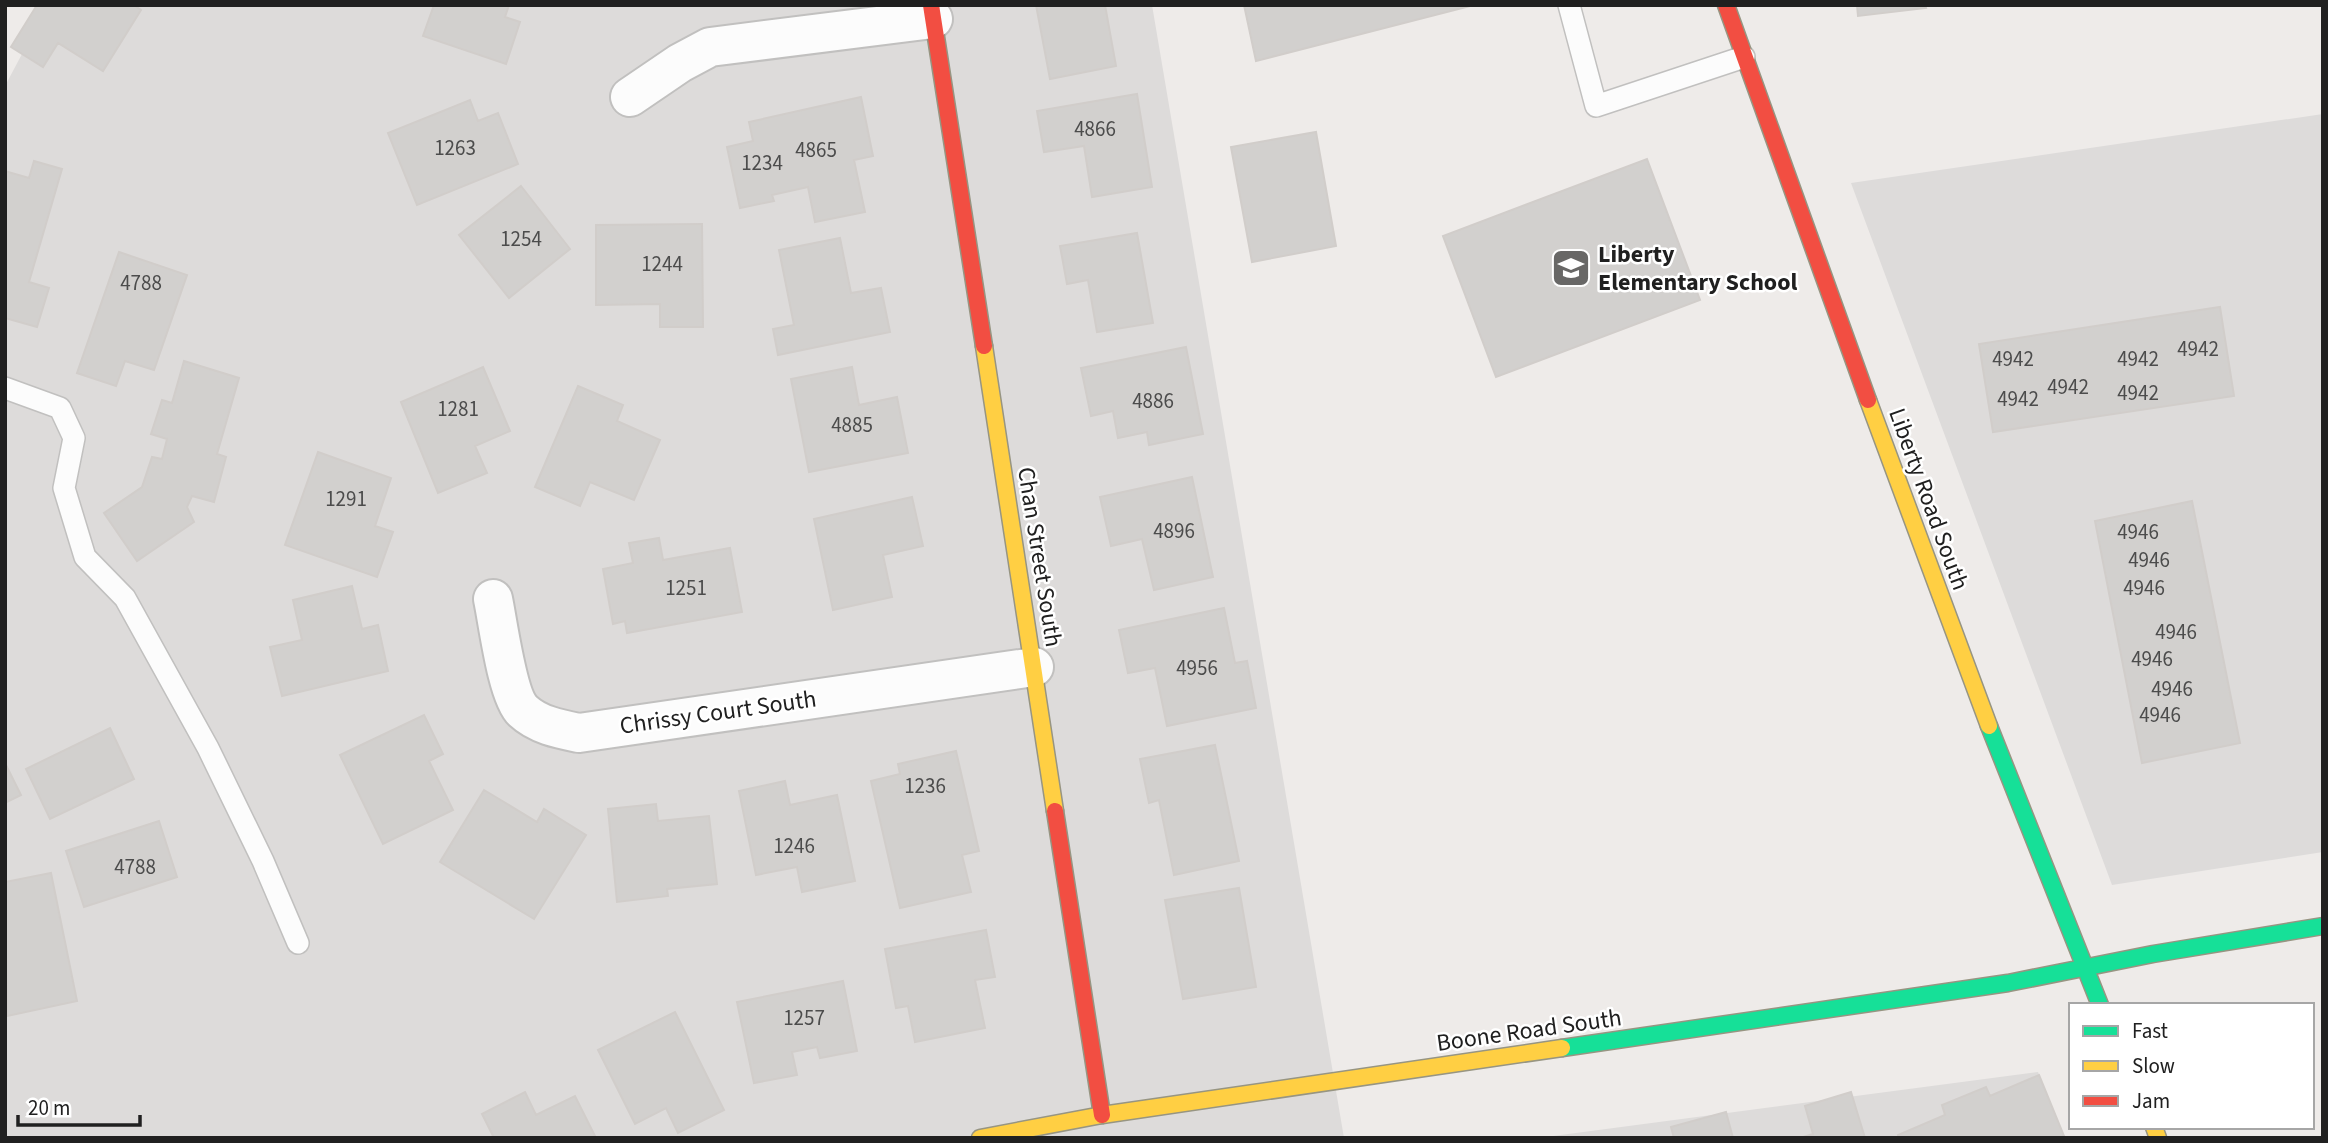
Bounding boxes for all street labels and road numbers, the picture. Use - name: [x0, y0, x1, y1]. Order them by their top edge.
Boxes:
- street label: Liberty Road South: [1879, 403, 1978, 595]
- street label: Chan Street South: [1008, 465, 1071, 650]
- street label: Chrissy Court South: [618, 681, 819, 744]
- street label: Boone Road South: [1434, 1000, 1624, 1061]

